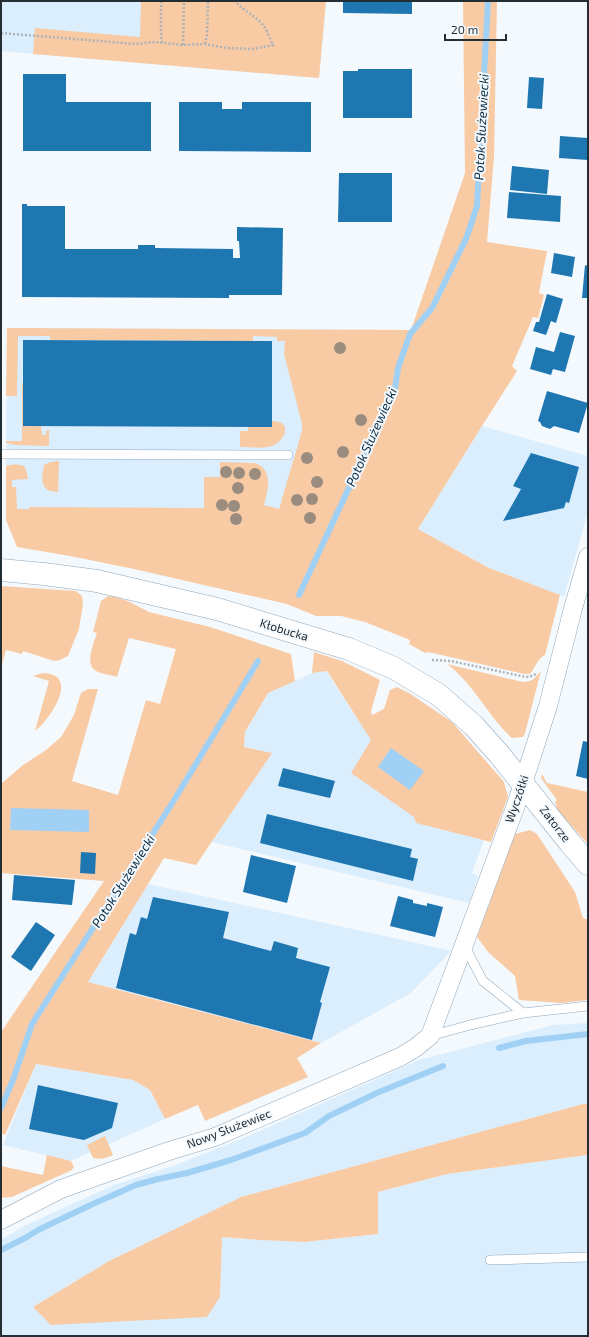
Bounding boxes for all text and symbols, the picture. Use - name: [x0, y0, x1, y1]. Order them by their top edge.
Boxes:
- scale bar: [445, 16, 506, 42]
- text: 20 m: [451, 22, 478, 36]
- water label: Potok Służewiecki: [470, 73, 492, 181]
- water label: Potok Służewiecki: [342, 385, 400, 489]
- street label: Kłobucka: [258, 615, 310, 643]
- street label: Wyczółki: [501, 773, 531, 824]
- street label: Zatorze: [537, 802, 574, 844]
- water label: Potok Służewiecki: [88, 832, 158, 930]
- street label: Nowy Służewiec: [185, 1106, 273, 1151]

